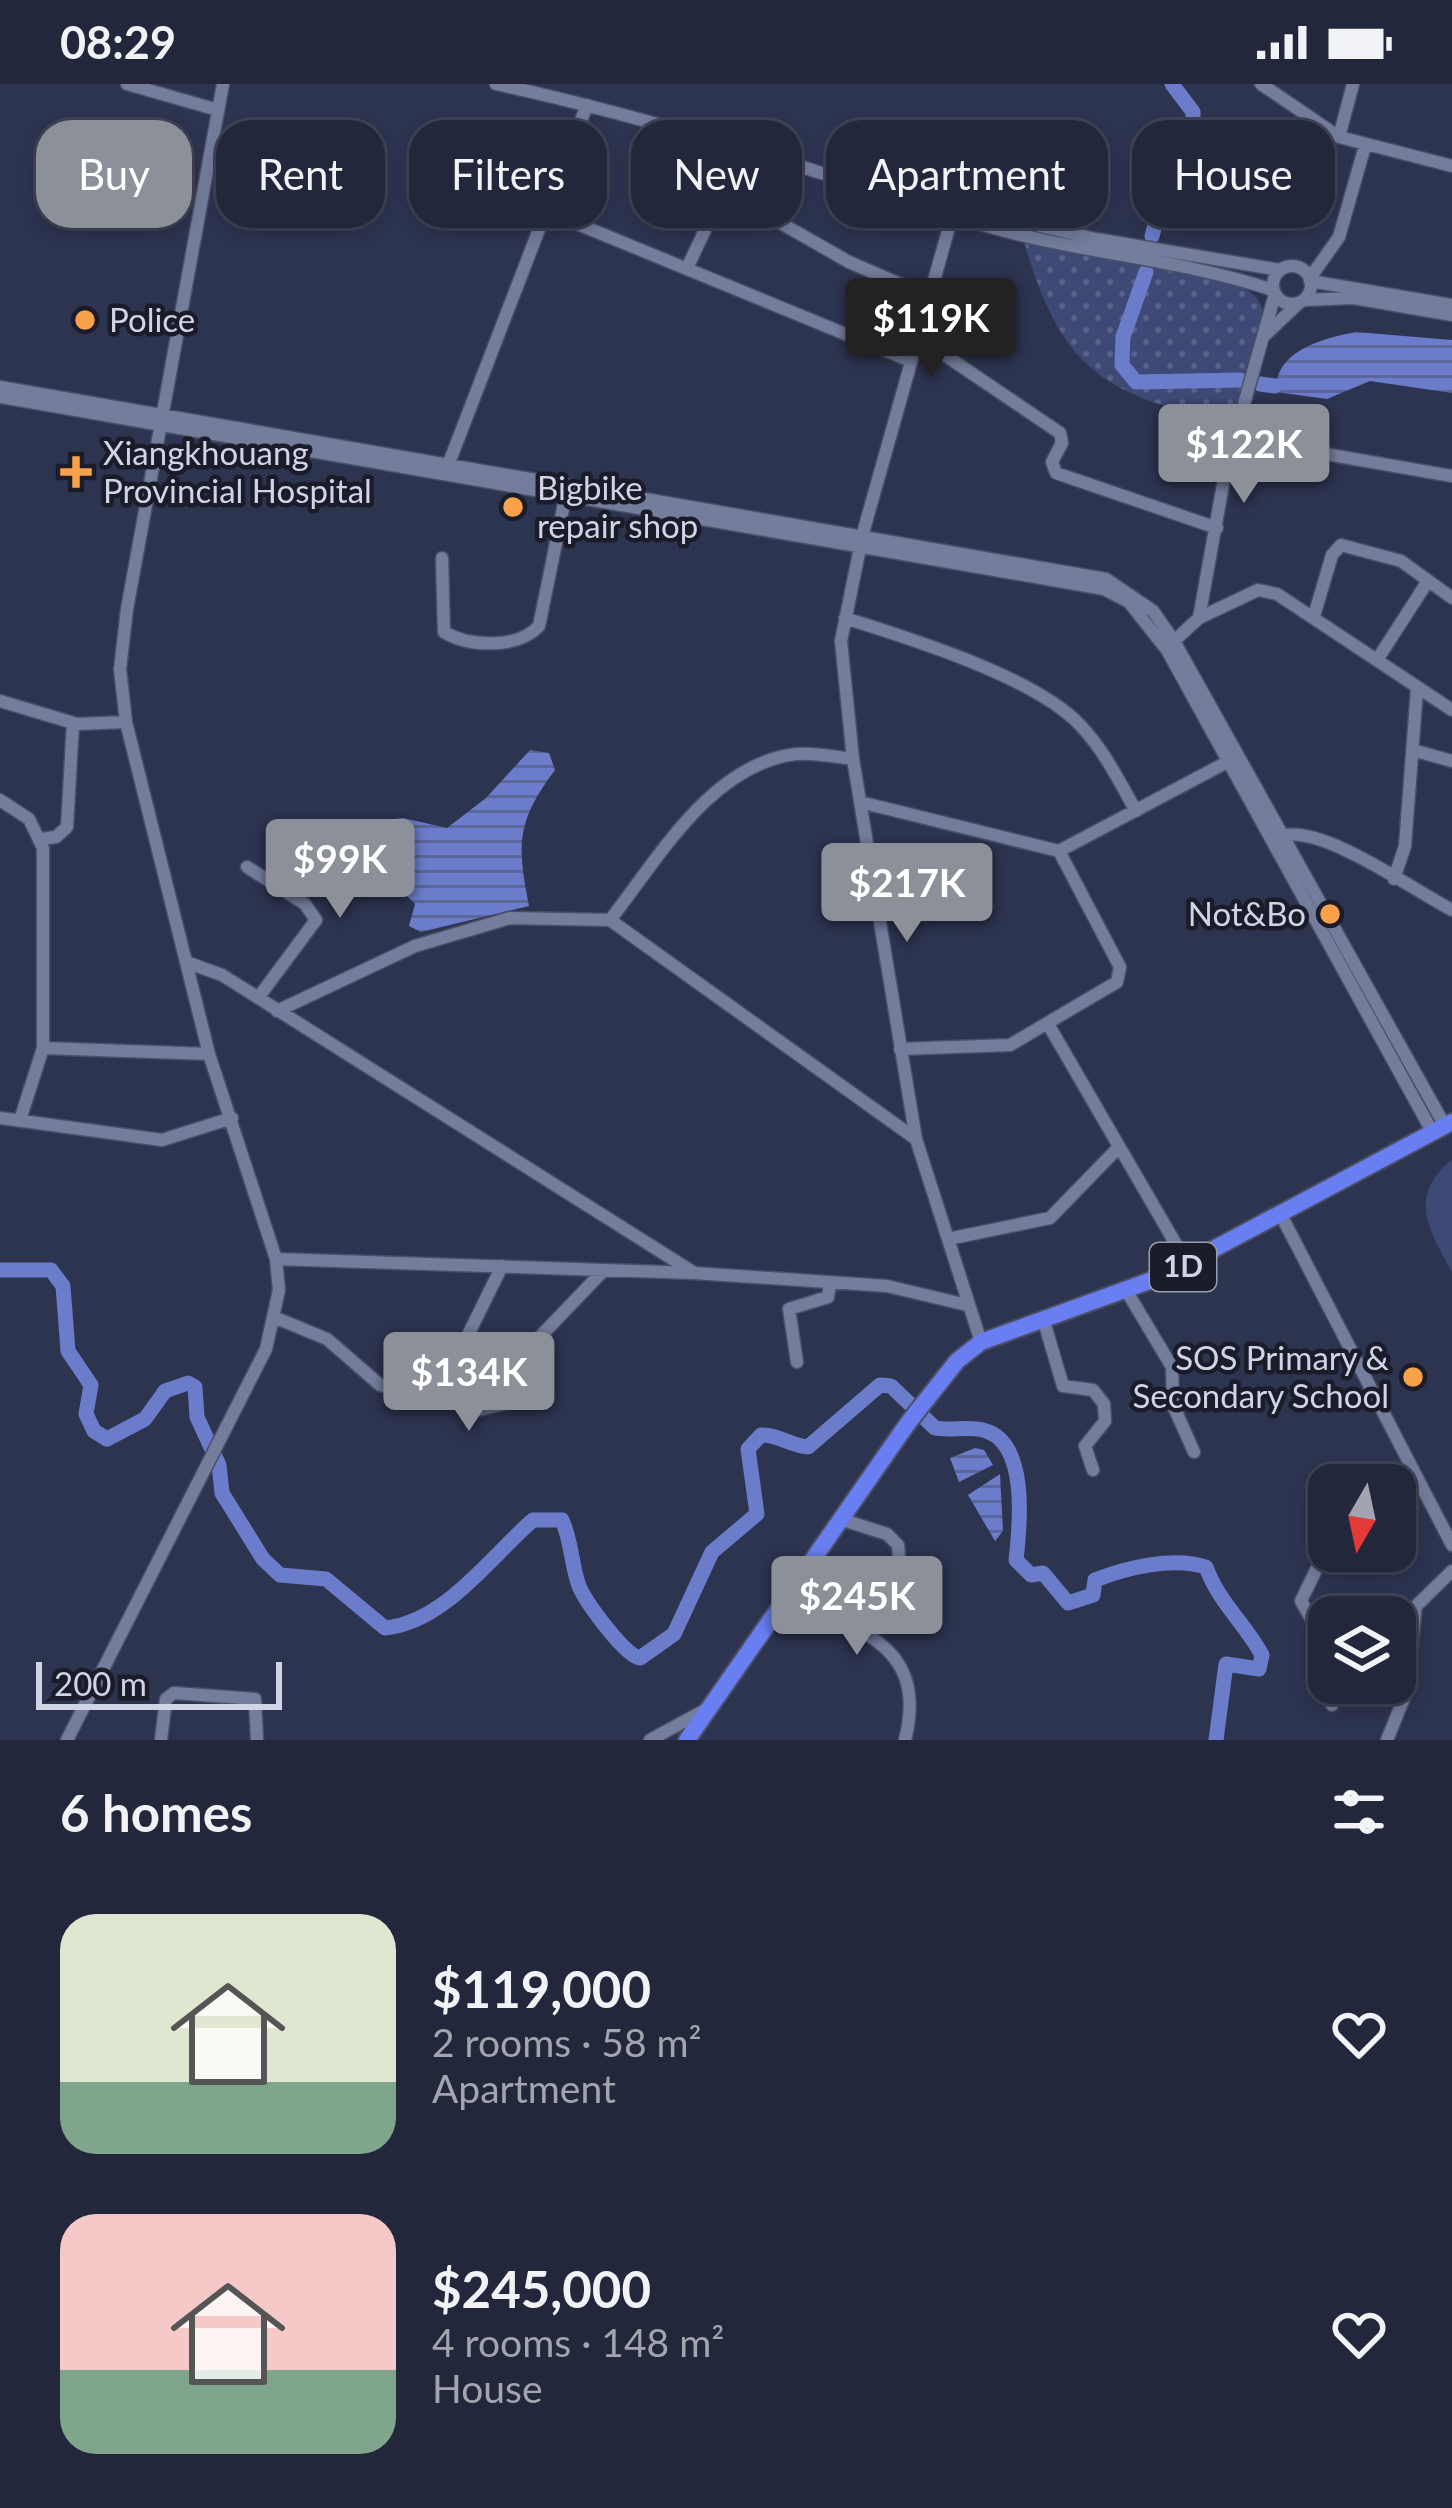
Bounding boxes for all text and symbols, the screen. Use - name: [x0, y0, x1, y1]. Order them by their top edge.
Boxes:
- text: 08:29: [60, 15, 176, 69]
- chip: Buy: [36, 120, 192, 228]
- chip: Rent: [216, 120, 385, 228]
- chip: Filters: [409, 120, 607, 228]
- chip: New: [631, 120, 802, 228]
- chip: Apartment: [826, 120, 1108, 228]
- chip: House: [1132, 120, 1335, 228]
- pin: $119K: [847, 278, 1015, 380]
- text: $119K: [872, 294, 990, 340]
- place label: Police: [109, 299, 195, 339]
- marker: Police: [72, 307, 98, 333]
- pin: $122K: [1160, 404, 1328, 506]
- text: $122K: [1185, 420, 1303, 466]
- place label: Xiangkhouang Provincial Hospital: [103, 432, 372, 510]
- marker: Xiangkhouang Provincial Hospital: [60, 456, 92, 488]
- place label: Bigbike repair shop: [537, 467, 698, 545]
- marker: Bigbike repair shop: [500, 494, 526, 520]
- pin: $99K: [269, 819, 411, 921]
- text: $99K: [293, 835, 387, 881]
- pin: $217K: [823, 843, 991, 945]
- text: $217K: [848, 859, 966, 905]
- place label: Not&Bo: [1188, 893, 1306, 933]
- marker: Not&Bo: [1317, 901, 1343, 927]
- road number: 1D: [1150, 1243, 1216, 1291]
- pin: $134K: [385, 1332, 553, 1434]
- place label: SOS Primary & Secondary School: [1132, 1337, 1389, 1415]
- text: $134K: [410, 1348, 528, 1394]
- marker: SOS Primary & Secondary School: [1400, 1364, 1426, 1390]
- north arrow: [1308, 1464, 1416, 1572]
- map controls: [1308, 1464, 1416, 1704]
- pin: $245K: [773, 1556, 941, 1658]
- text: $245K: [798, 1572, 916, 1618]
- button: layers: [1308, 1596, 1416, 1704]
- scale bar: [36, 1656, 282, 1709]
- text: 200 m: [54, 1663, 147, 1703]
- icon: filters: [1326, 1779, 1392, 1845]
- text: 6 homes: [60, 1782, 252, 1843]
- text: $119,000: [432, 1958, 651, 2019]
- icon: home: [156, 1962, 300, 2106]
- icon: heart: [1326, 2001, 1392, 2067]
- text: 2 rooms · 58 m²: [432, 2019, 702, 2065]
- text: Apartment: [432, 2065, 616, 2111]
- text: $245,000: [432, 2258, 651, 2319]
- icon: home: [156, 2262, 300, 2406]
- icon: heart: [1326, 2301, 1392, 2367]
- text: 4 rooms · 148 m²: [432, 2319, 724, 2365]
- text: House: [432, 2365, 543, 2411]

